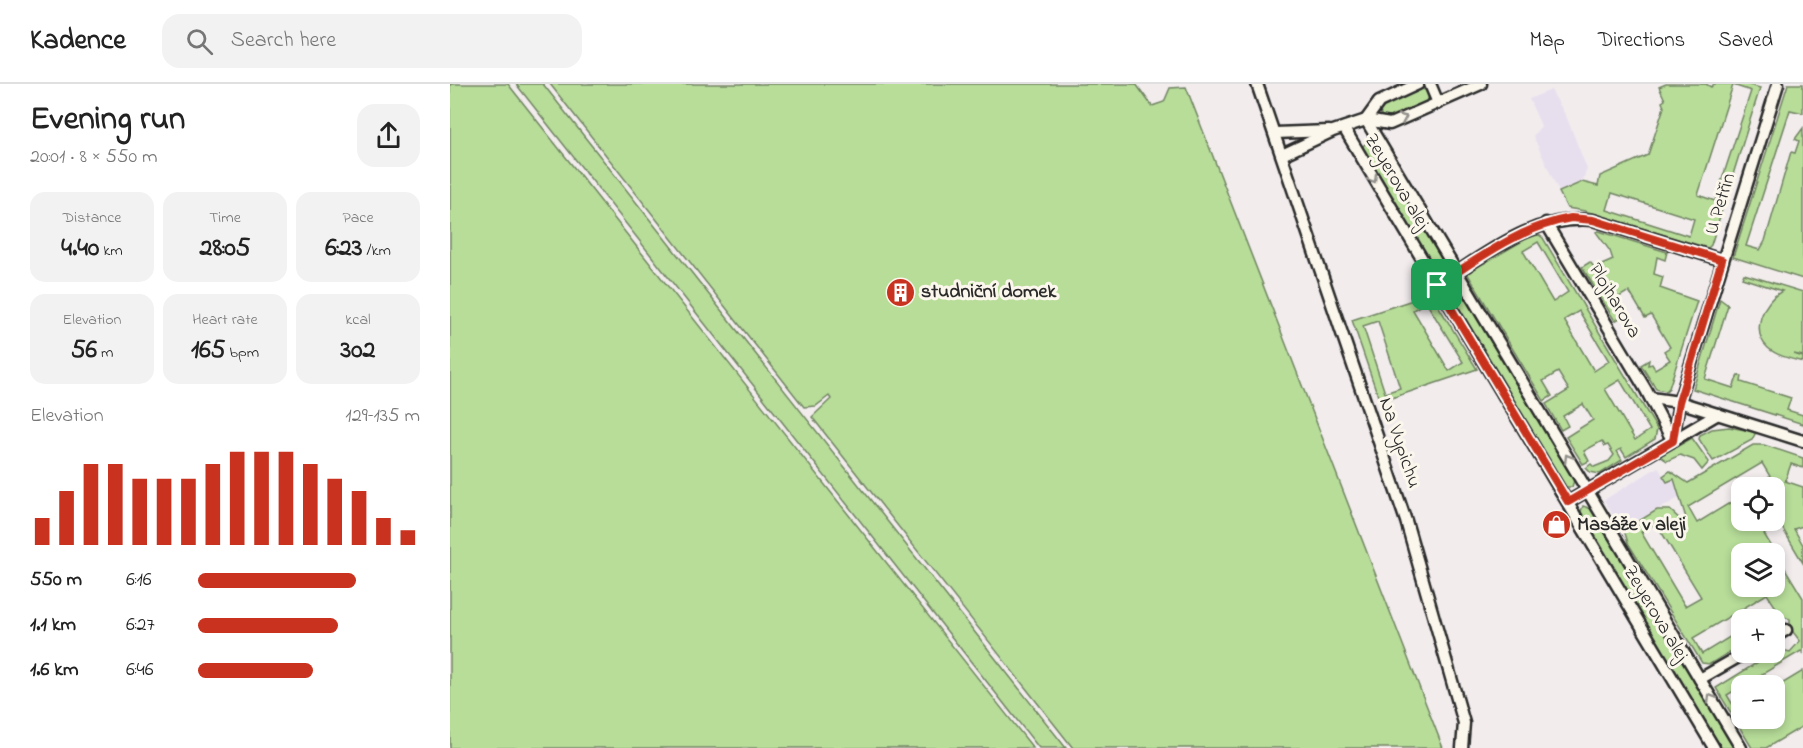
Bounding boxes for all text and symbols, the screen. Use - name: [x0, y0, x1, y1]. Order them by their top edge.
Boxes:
- search box: [162, 14, 582, 68]
- text: Kadence: [30, 21, 126, 62]
- icon: search: [183, 25, 216, 58]
- text: Search here: [231, 25, 336, 57]
- text: Map: [1529, 26, 1565, 56]
- text: Directions: [1598, 26, 1685, 56]
- text: Saved: [1718, 26, 1773, 56]
- text: Evening run: [30, 96, 185, 144]
- button: share: [357, 104, 420, 167]
- one-way arrow: [1396, 113, 1407, 125]
- street label: Zeyerova alej: [1356, 128, 1437, 236]
- text: 20:01 · 8 × 550 m: [30, 143, 158, 172]
- street label: U Petřin: [1698, 169, 1744, 239]
- one-way arrow: [1366, 173, 1377, 183]
- text: Distance: [63, 206, 121, 230]
- text: Time: [209, 206, 241, 230]
- text: Pace: [342, 206, 374, 230]
- text: 4.40: [61, 230, 99, 268]
- text: 28:05: [200, 230, 251, 268]
- text: 6:23: [325, 230, 362, 268]
- text: km: [99, 239, 123, 263]
- text: /km: [362, 239, 391, 263]
- street label: Plojharova: [1580, 258, 1648, 344]
- pin: [1411, 259, 1462, 310]
- icon: arrive: [1420, 268, 1453, 301]
- building icon: studniční domek: [884, 276, 916, 308]
- place label: studniční domek: [921, 278, 1057, 307]
- text: Elevation: [63, 308, 121, 332]
- text: Heart rate: [192, 308, 258, 332]
- text: kcal: [345, 308, 371, 332]
- text: 56: [71, 332, 97, 370]
- text: 165: [191, 332, 226, 370]
- text: 302: [341, 332, 375, 370]
- text: m: [97, 341, 113, 365]
- text: bpm: [226, 341, 259, 365]
- street label: Na Vypichu: [1370, 394, 1428, 492]
- text: Elevation: [30, 402, 104, 431]
- text: 129–135 m: [345, 402, 420, 431]
- one-way arrow: [1564, 454, 1575, 464]
- map controls: [1731, 477, 1785, 729]
- button: locate: [1731, 477, 1785, 531]
- shop icon: Masáže v aleji: [1540, 509, 1572, 541]
- place label: Masáže v aleji: [1577, 511, 1686, 540]
- button: layers: [1731, 543, 1785, 597]
- street label: Zeyerova alej: [1615, 560, 1696, 668]
- text: 550 m: [30, 566, 82, 595]
- text: 6:16: [126, 566, 152, 595]
- button: +: [1731, 609, 1785, 663]
- text: 1.1 km: [30, 611, 76, 640]
- text: 6:27: [126, 611, 155, 640]
- text: 1.6 km: [30, 656, 79, 685]
- text: 6:46: [126, 656, 154, 685]
- button: −: [1731, 675, 1785, 729]
- one-way arrow: [1707, 694, 1718, 704]

